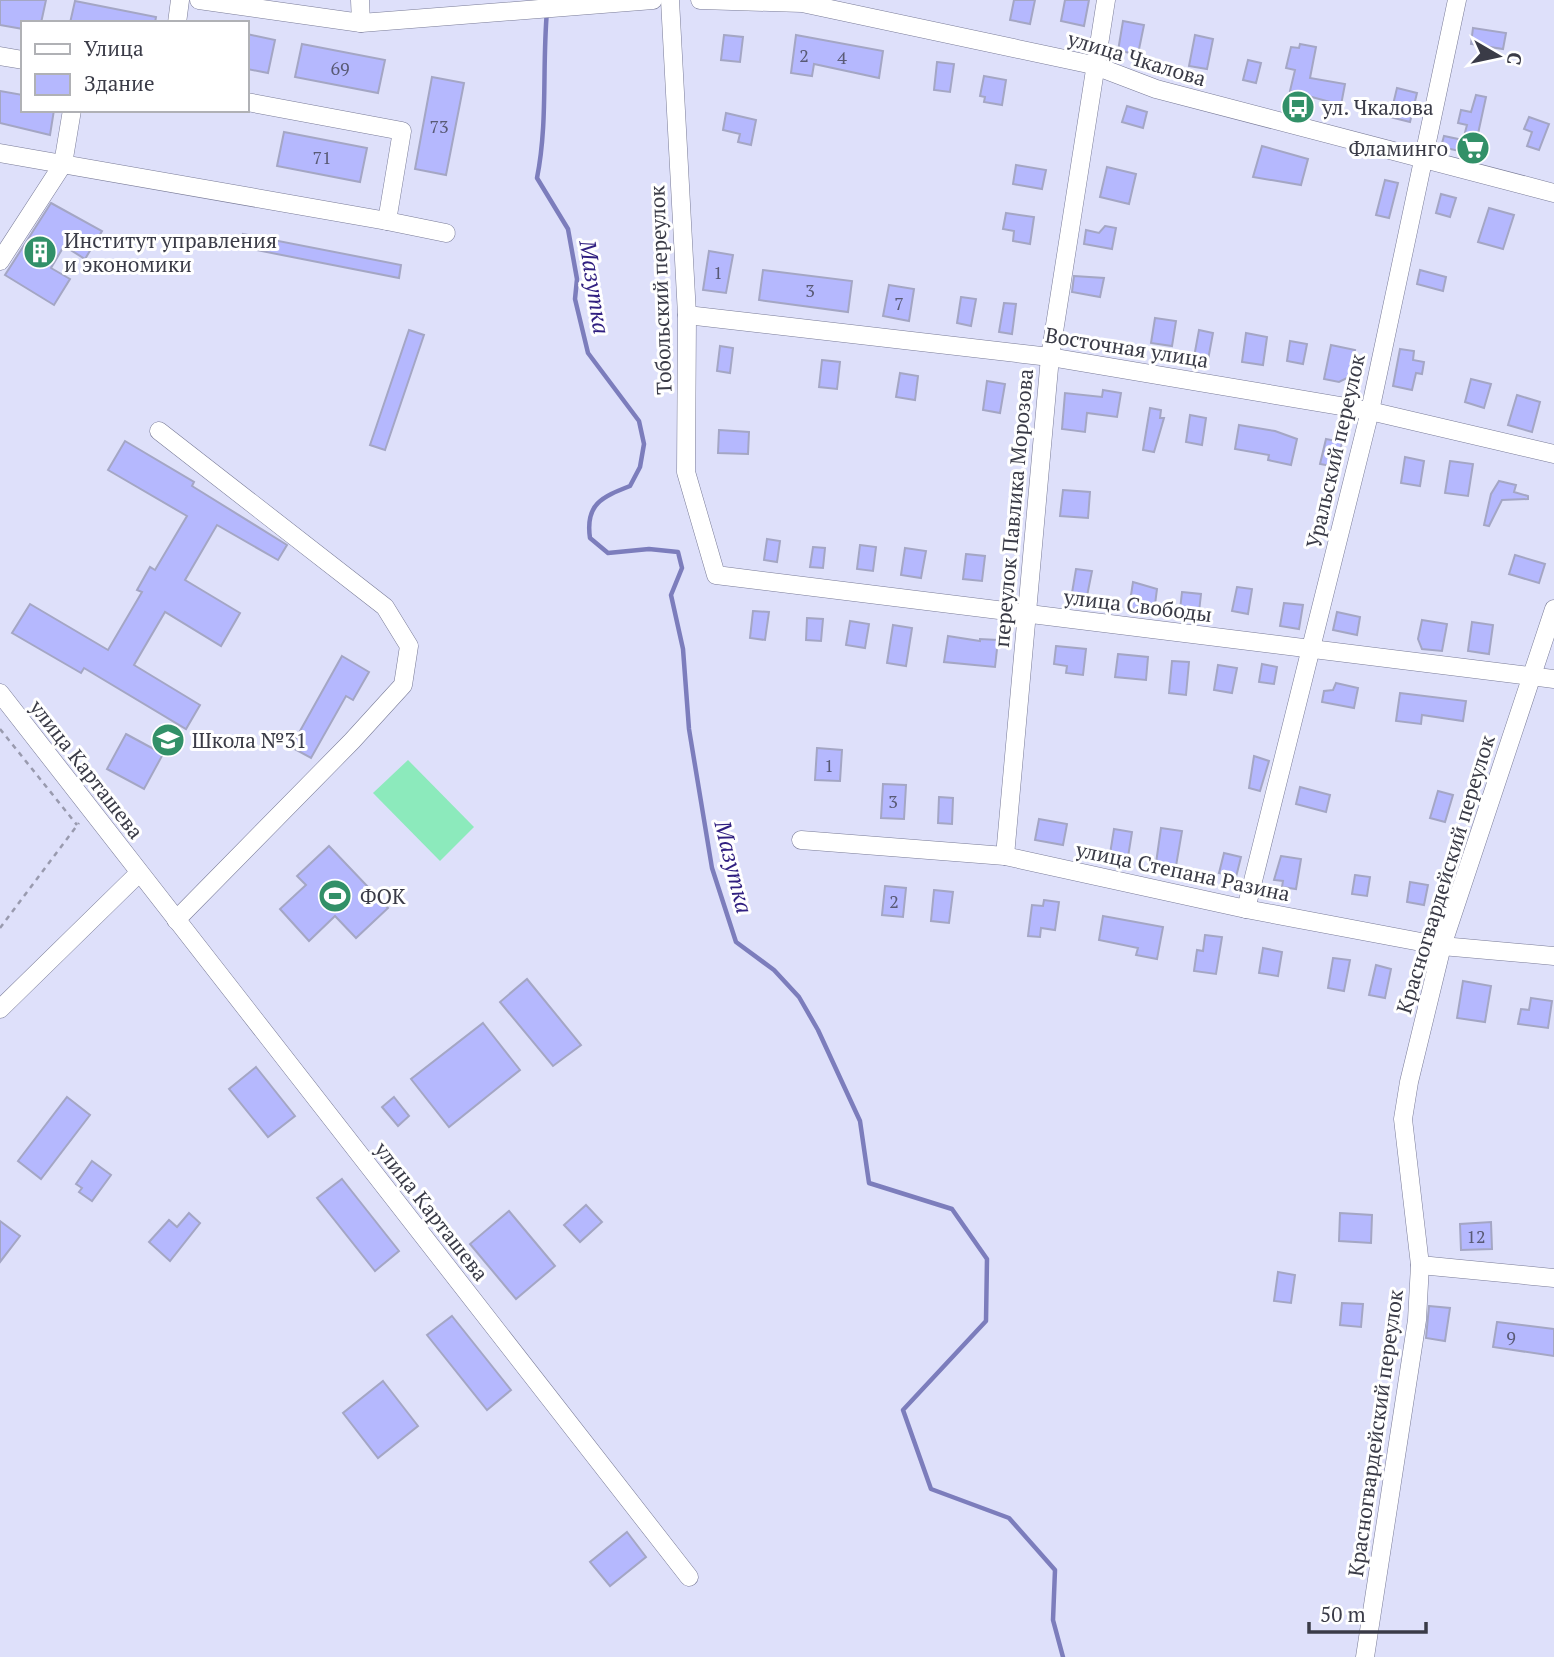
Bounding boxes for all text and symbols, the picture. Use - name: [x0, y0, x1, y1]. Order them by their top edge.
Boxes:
- legend: [21, 21, 248, 112]
- north arrow: [1463, 21, 1533, 91]
- street label: улица Чкалова: [1064, 23, 1210, 92]
- text: Улица: [84, 34, 144, 62]
- house number: 2: [799, 43, 809, 67]
- house number: 4: [837, 45, 847, 69]
- text: С: [1502, 51, 1529, 67]
- house number: 69: [330, 56, 350, 80]
- text: Здание: [84, 69, 155, 97]
- bus stop icon: ул. Чкалова: [1279, 88, 1317, 126]
- place label: ул. Чкалова: [1321, 93, 1434, 121]
- house number: 73: [429, 114, 449, 138]
- supermarket icon: Фламинго: [1454, 129, 1492, 167]
- place label: Фламинго: [1349, 134, 1448, 162]
- house number: 71: [312, 145, 332, 169]
- street label: Тобольский переулок: [642, 184, 678, 395]
- place label: Институт управления и экономики: [64, 226, 277, 278]
- building icon: Институт управления и экономики: [21, 233, 59, 271]
- water label: Мазутка: [572, 237, 618, 336]
- house number: 1: [713, 260, 723, 284]
- house number: 3: [805, 278, 815, 302]
- house number: 7: [894, 291, 904, 315]
- street label: Восточная улица: [1043, 320, 1211, 374]
- street label: Уральский переулок: [1299, 350, 1371, 551]
- street label: переулок Павлика Морозова: [987, 367, 1039, 649]
- street label: улица Свободы: [1061, 582, 1214, 628]
- street label: улица Карташева: [23, 693, 150, 845]
- school or university icon: Школа №31: [149, 721, 187, 759]
- place label: Школа №31: [192, 726, 307, 754]
- street label: Красногвардейский переулок: [1389, 731, 1501, 1017]
- house number: 1: [824, 753, 834, 777]
- house number: 3: [888, 789, 898, 813]
- water label: Мазутка: [707, 816, 761, 917]
- street label: улица Степана Разина: [1072, 834, 1293, 907]
- sports icon: ФОК: [316, 877, 354, 915]
- place label: ФОК: [360, 882, 406, 910]
- house number: 2: [889, 889, 899, 913]
- street label: улица Карташева: [368, 1135, 495, 1287]
- house number: 12: [1466, 1224, 1486, 1248]
- street label: Красногвардейский переулок: [1341, 1287, 1409, 1578]
- house number: 9: [1506, 1325, 1516, 1349]
- scale bar: [1309, 1590, 1426, 1634]
- text: 50 m: [1320, 1600, 1366, 1628]

